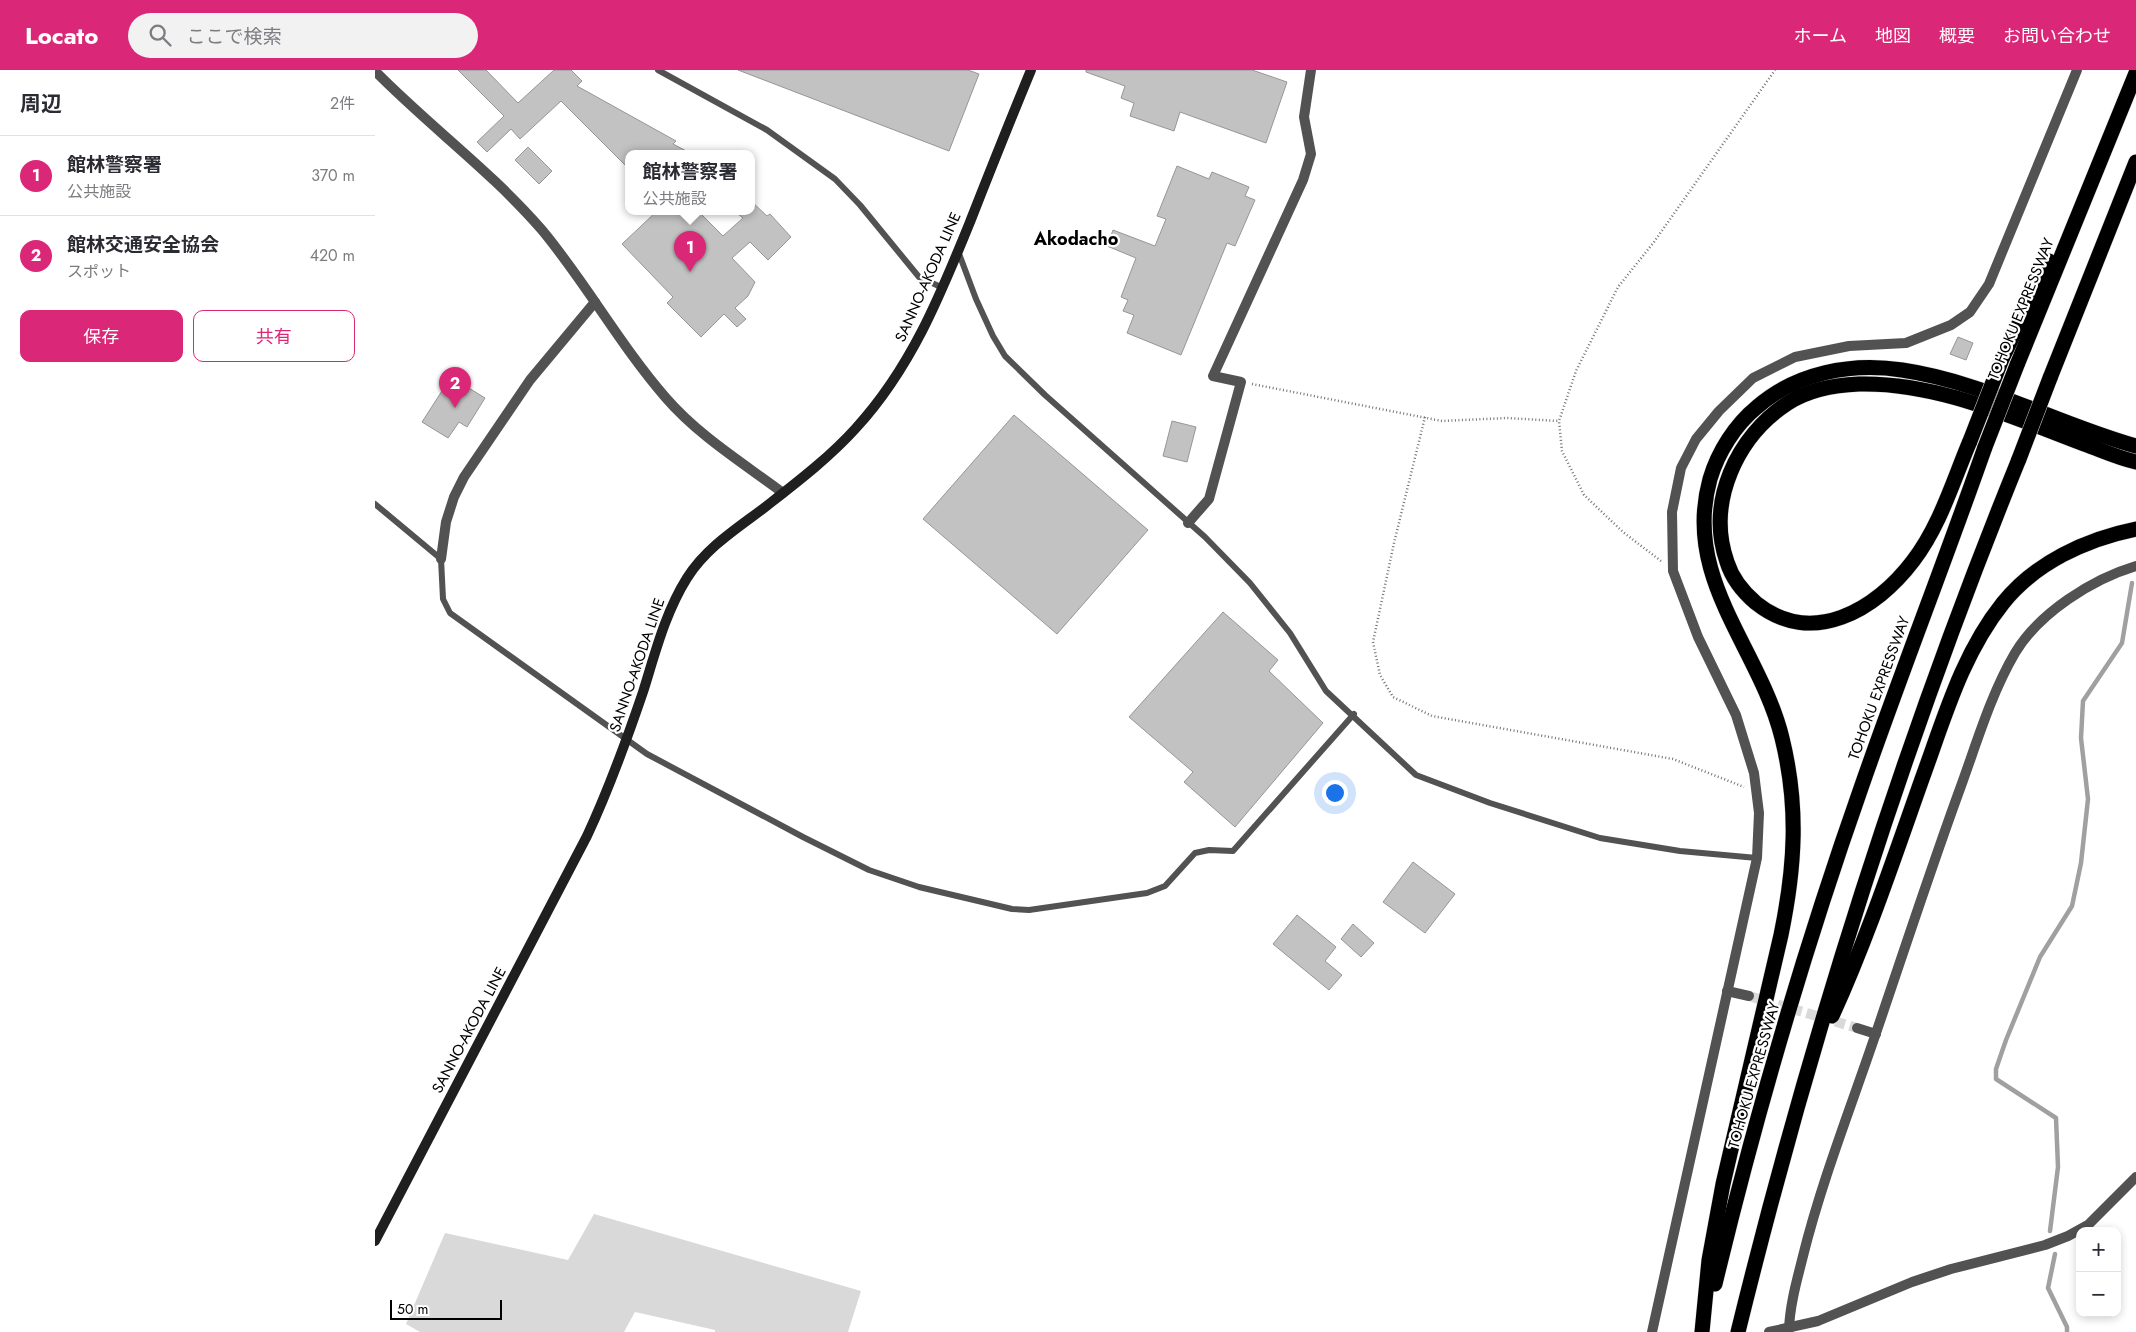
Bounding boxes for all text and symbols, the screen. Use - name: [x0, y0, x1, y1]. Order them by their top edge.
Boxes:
- search box: [128, 13, 478, 58]
- text: Locato: [25, 18, 98, 53]
- icon: search: [146, 21, 174, 49]
- text: ここで検索: [186, 23, 281, 50]
- text: ホーム: [1794, 23, 1847, 49]
- text: 地図: [1875, 23, 1911, 49]
- text: 概要: [1939, 23, 1975, 49]
- text: お問い合わせ: [2003, 23, 2111, 49]
- text: 周辺: [20, 89, 62, 119]
- text: 2件: [330, 92, 355, 115]
- popup: [625, 150, 755, 215]
- text: 館林警察署: [67, 151, 162, 178]
- text: 館林警察署: [642, 158, 738, 185]
- text: 1: [32, 164, 40, 187]
- text: 370 m: [311, 164, 355, 187]
- text: 公共施設: [67, 180, 131, 203]
- text: 公共施設: [642, 187, 707, 210]
- street label: SANNO-AKODA LINE: [889, 208, 967, 346]
- district label: Akodacho: [1033, 226, 1119, 252]
- text: 館林交通安全協会: [67, 231, 219, 258]
- pin: 1: [674, 231, 706, 272]
- street label: TOHOKU EXPRESSWAY: [1982, 234, 2060, 383]
- text: 2: [31, 244, 41, 267]
- text: 420 m: [310, 244, 355, 267]
- text: スポット: [67, 260, 131, 283]
- button: 保存: [20, 310, 183, 362]
- button: 共有: [193, 310, 355, 362]
- pin: 2: [439, 367, 471, 408]
- street label: SANNO-AKODA LINE: [604, 595, 670, 735]
- street label: TOHOKU EXPRESSWAY: [1843, 613, 1915, 763]
- your location: [1322, 780, 1348, 806]
- street label: SANNO-AKODA LINE: [426, 963, 512, 1097]
- street label: TOHOKU EXPRESSWAY: [1723, 999, 1786, 1151]
- map controls: [2076, 1227, 2121, 1317]
- button: +: [2076, 1227, 2121, 1272]
- button: −: [2076, 1272, 2121, 1317]
- scale bar: [390, 1297, 503, 1320]
- text: 50 m: [397, 1299, 428, 1319]

